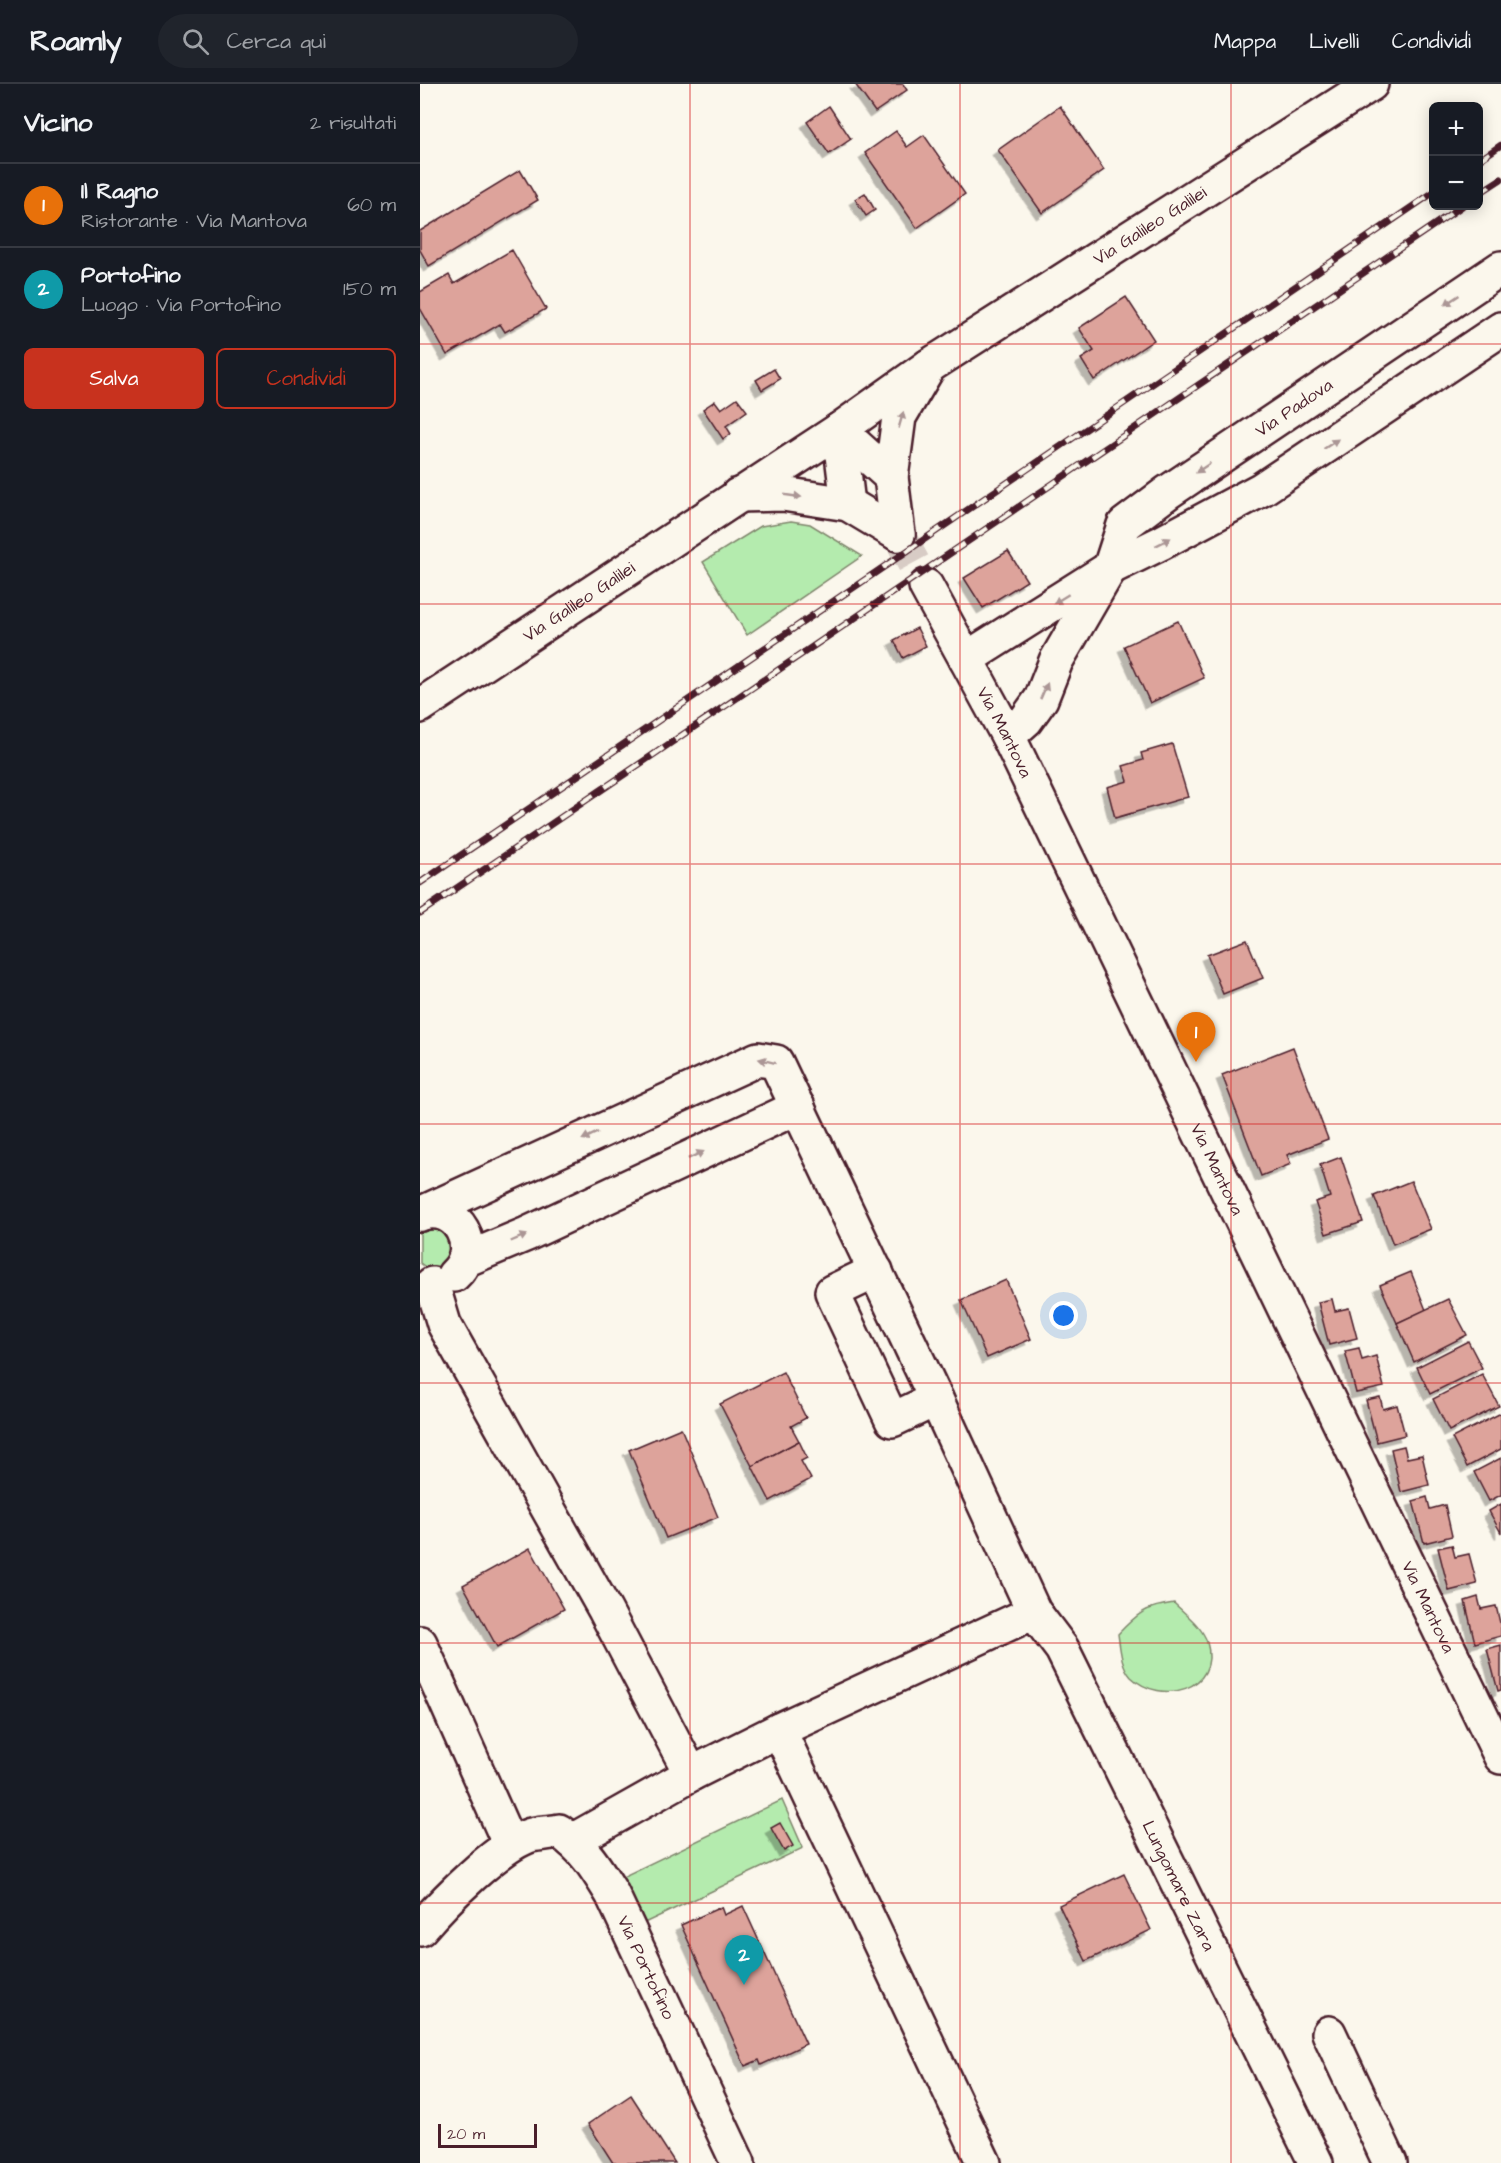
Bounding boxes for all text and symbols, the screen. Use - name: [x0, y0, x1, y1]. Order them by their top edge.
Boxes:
- search box: [158, 14, 578, 68]
- text: Roamly: [30, 22, 122, 61]
- icon: search: [179, 25, 212, 58]
- text: Cerca qui: [227, 26, 326, 57]
- text: Mappa: [1214, 27, 1276, 56]
- text: Livelli: [1309, 27, 1359, 56]
- text: Condividi: [1392, 27, 1471, 56]
- map controls: [1429, 102, 1483, 210]
- button: +: [1429, 102, 1483, 156]
- text: Vicino: [24, 105, 92, 141]
- text: 2 risultati: [310, 109, 396, 137]
- button: −: [1429, 156, 1483, 210]
- text: Il Ragno: [81, 176, 158, 207]
- street label: Via Galileo Galilei: [1088, 179, 1212, 271]
- text: 1: [42, 191, 45, 219]
- text: 60 m: [347, 191, 396, 219]
- text: Ristorante · Via Mantova: [81, 207, 307, 235]
- text: Portofino: [81, 260, 181, 291]
- text: 2: [38, 275, 49, 303]
- text: 150 m: [343, 275, 396, 303]
- text: Luogo · Via Portofino: [81, 291, 281, 319]
- one-way arrow: [1445, 294, 1461, 306]
- button: Salva: [24, 348, 204, 409]
- button: Condividi: [216, 348, 396, 409]
- street label: Via Padova: [1250, 372, 1338, 443]
- one-way arrow: [896, 411, 906, 429]
- one-way arrow: [1322, 438, 1339, 449]
- one-way arrow: [1195, 462, 1212, 473]
- one-way arrow: [784, 491, 803, 500]
- one-way arrow: [1154, 538, 1172, 548]
- street label: Via Galileo Galilei: [517, 555, 640, 648]
- one-way arrow: [1053, 594, 1069, 605]
- street label: Via Mantova: [971, 682, 1039, 782]
- one-way arrow: [1039, 683, 1048, 700]
- pin: 1: [1176, 1012, 1216, 1062]
- one-way arrow: [758, 1056, 776, 1066]
- street label: Via Mantova: [1184, 1119, 1250, 1219]
- one-way arrow: [581, 1131, 598, 1140]
- one-way arrow: [687, 1150, 705, 1160]
- one-way arrow: [511, 1233, 528, 1242]
- your location: [1049, 1301, 1078, 1330]
- street label: Via Mantova: [1396, 1557, 1461, 1657]
- street label: Lungomare Zara: [1136, 1816, 1222, 1955]
- street label: Via Portofino: [611, 1911, 681, 2023]
- pin: 2: [724, 1936, 764, 1985]
- scale bar: [438, 2121, 537, 2148]
- text: 20 m: [447, 2123, 485, 2145]

